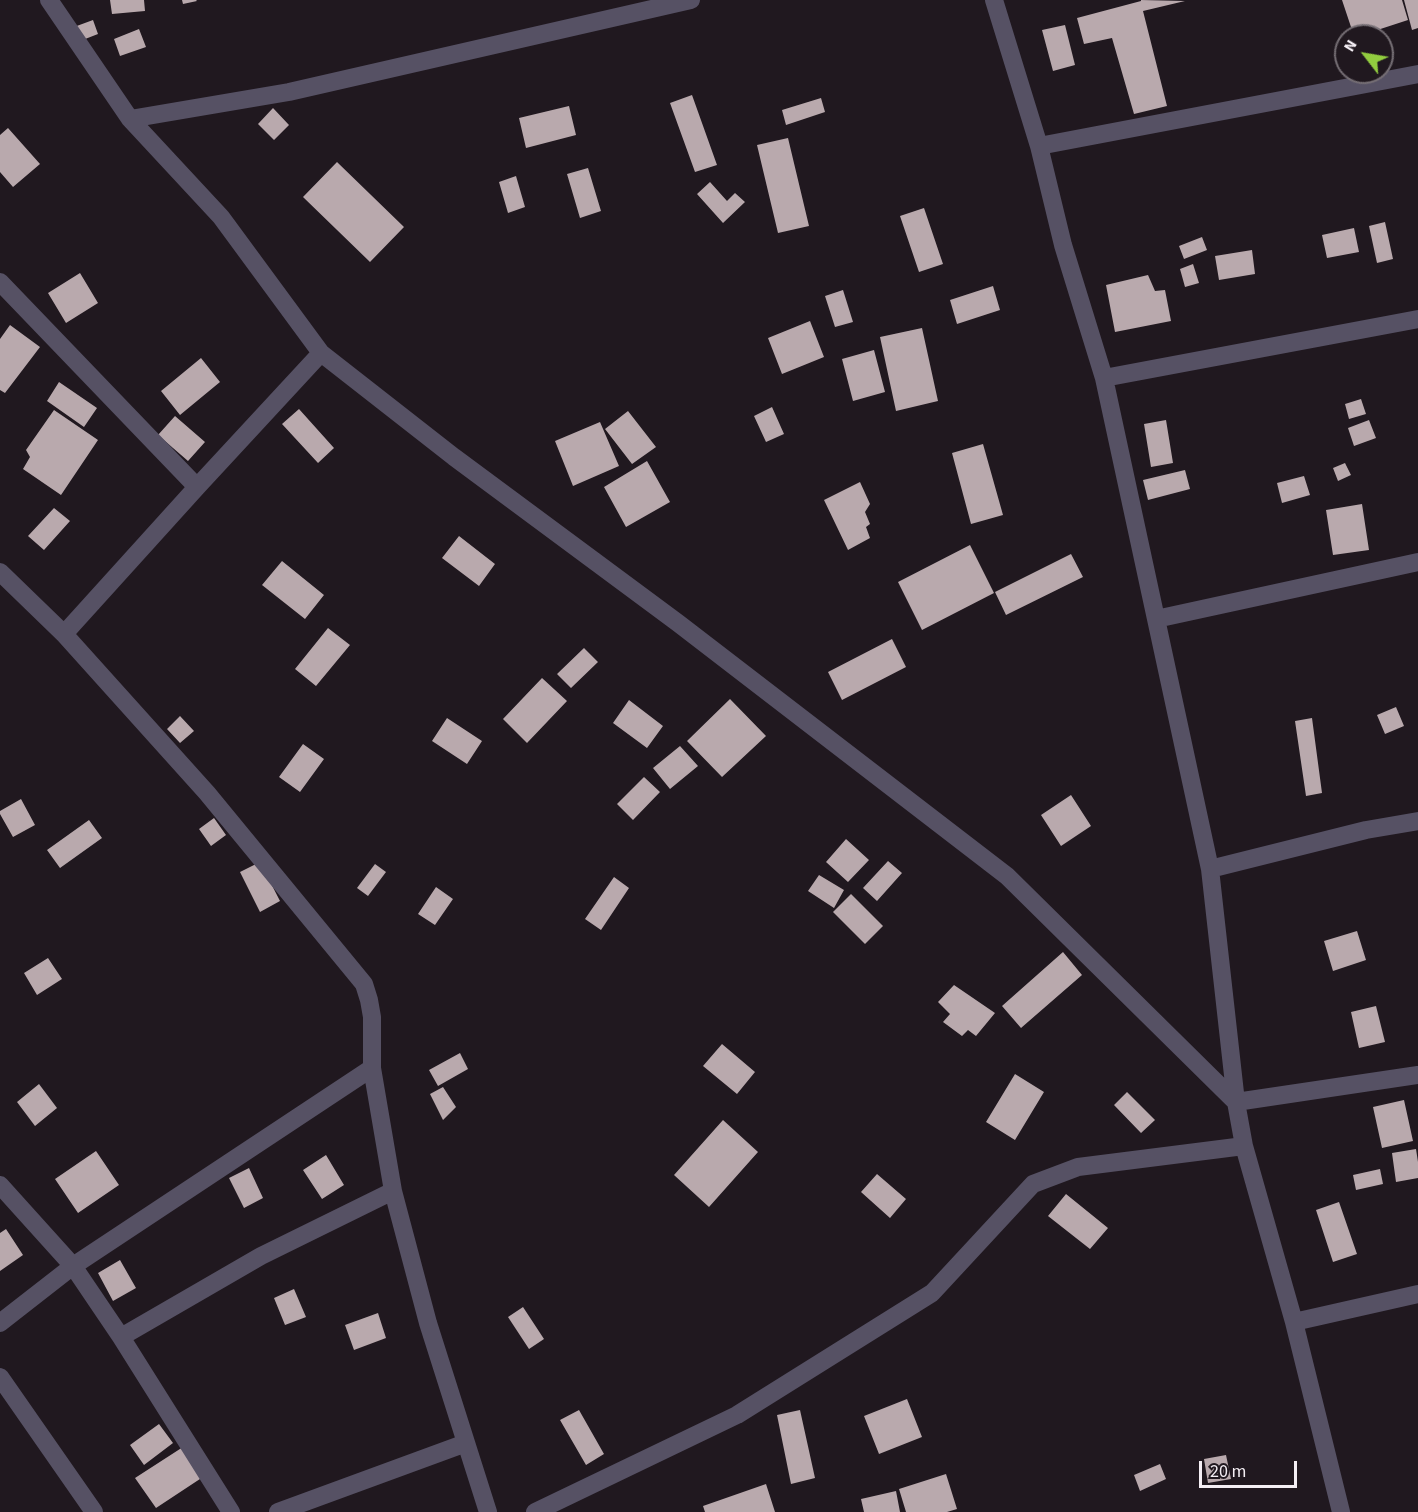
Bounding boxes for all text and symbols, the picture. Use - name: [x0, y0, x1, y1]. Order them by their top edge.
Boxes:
- north arrow: [1334, 24, 1394, 84]
- text: N: [1338, 36, 1362, 56]
- scale bar: [1202, 1449, 1300, 1487]
- text: 20 m: [1210, 1459, 1246, 1484]

